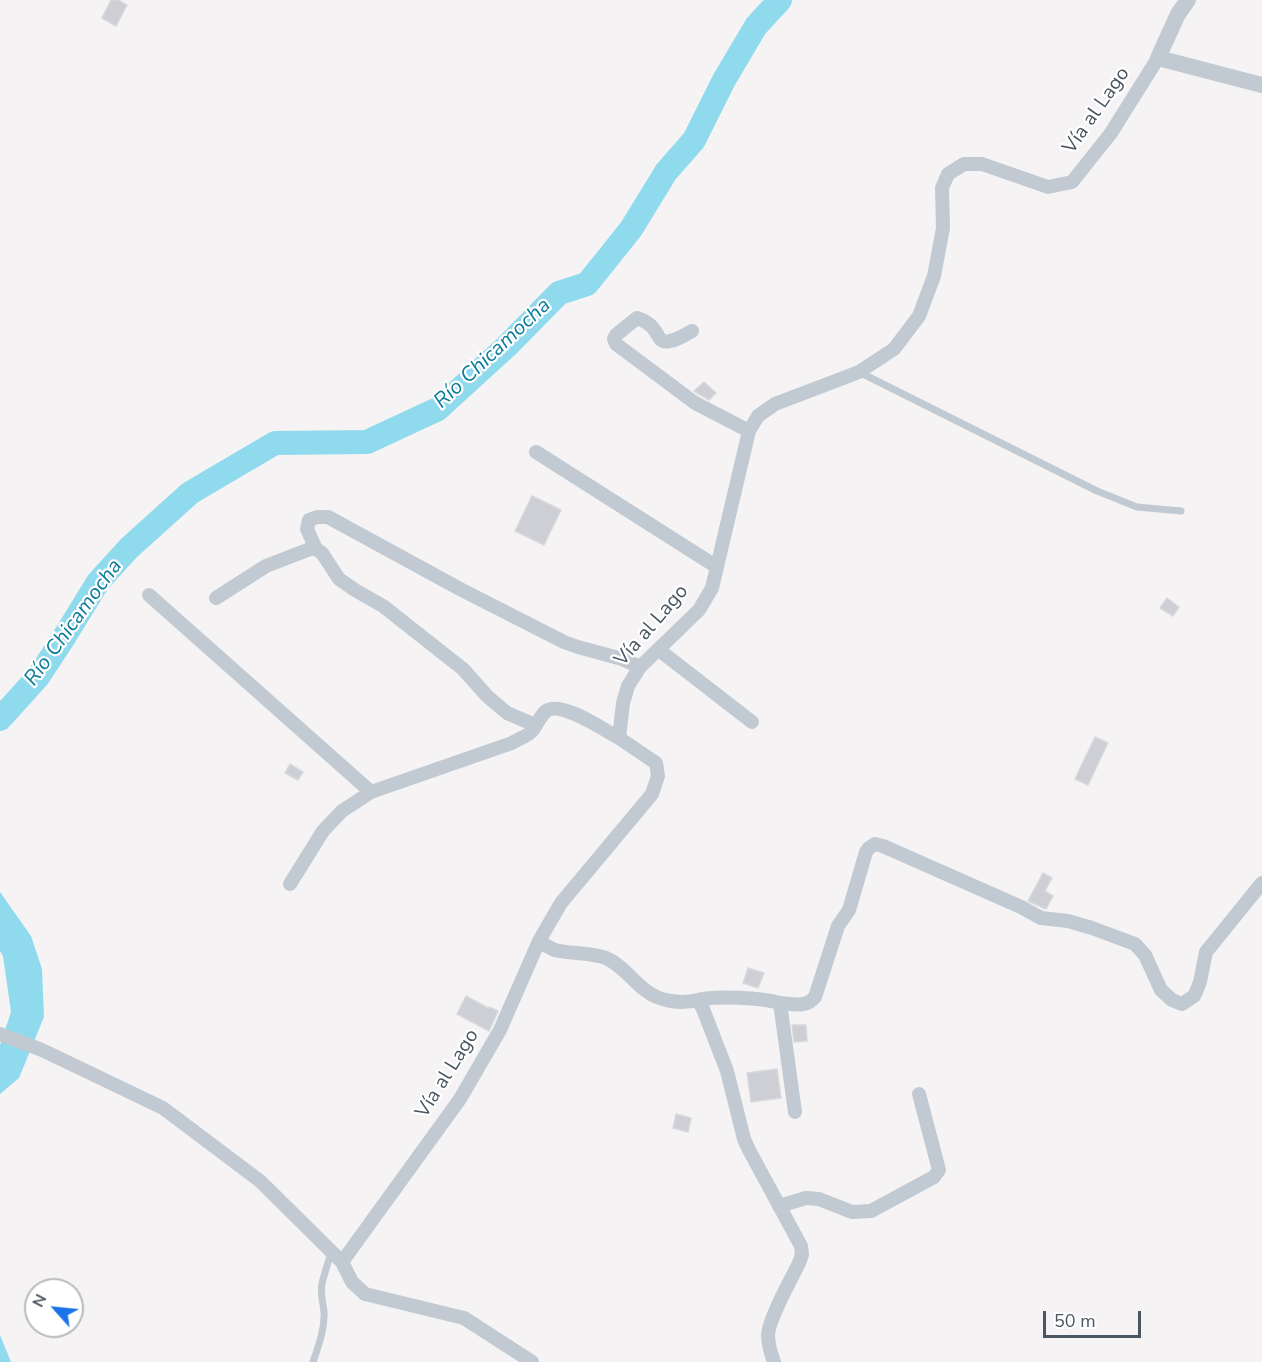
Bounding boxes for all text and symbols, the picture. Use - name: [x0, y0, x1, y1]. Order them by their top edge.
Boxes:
- street label: Vía al Lago: [1058, 63, 1136, 159]
- water label: Río Chicamocha: [430, 294, 556, 414]
- water label: Río Chicamocha: [20, 555, 128, 691]
- street label: Vía al Lago: [610, 580, 694, 672]
- street label: Vía al Lago: [411, 1025, 485, 1123]
- north arrow: [24, 1278, 84, 1338]
- text: N: [27, 1290, 52, 1311]
- scale bar: [1046, 1299, 1144, 1337]
- text: 50 m: [1054, 1309, 1096, 1333]

